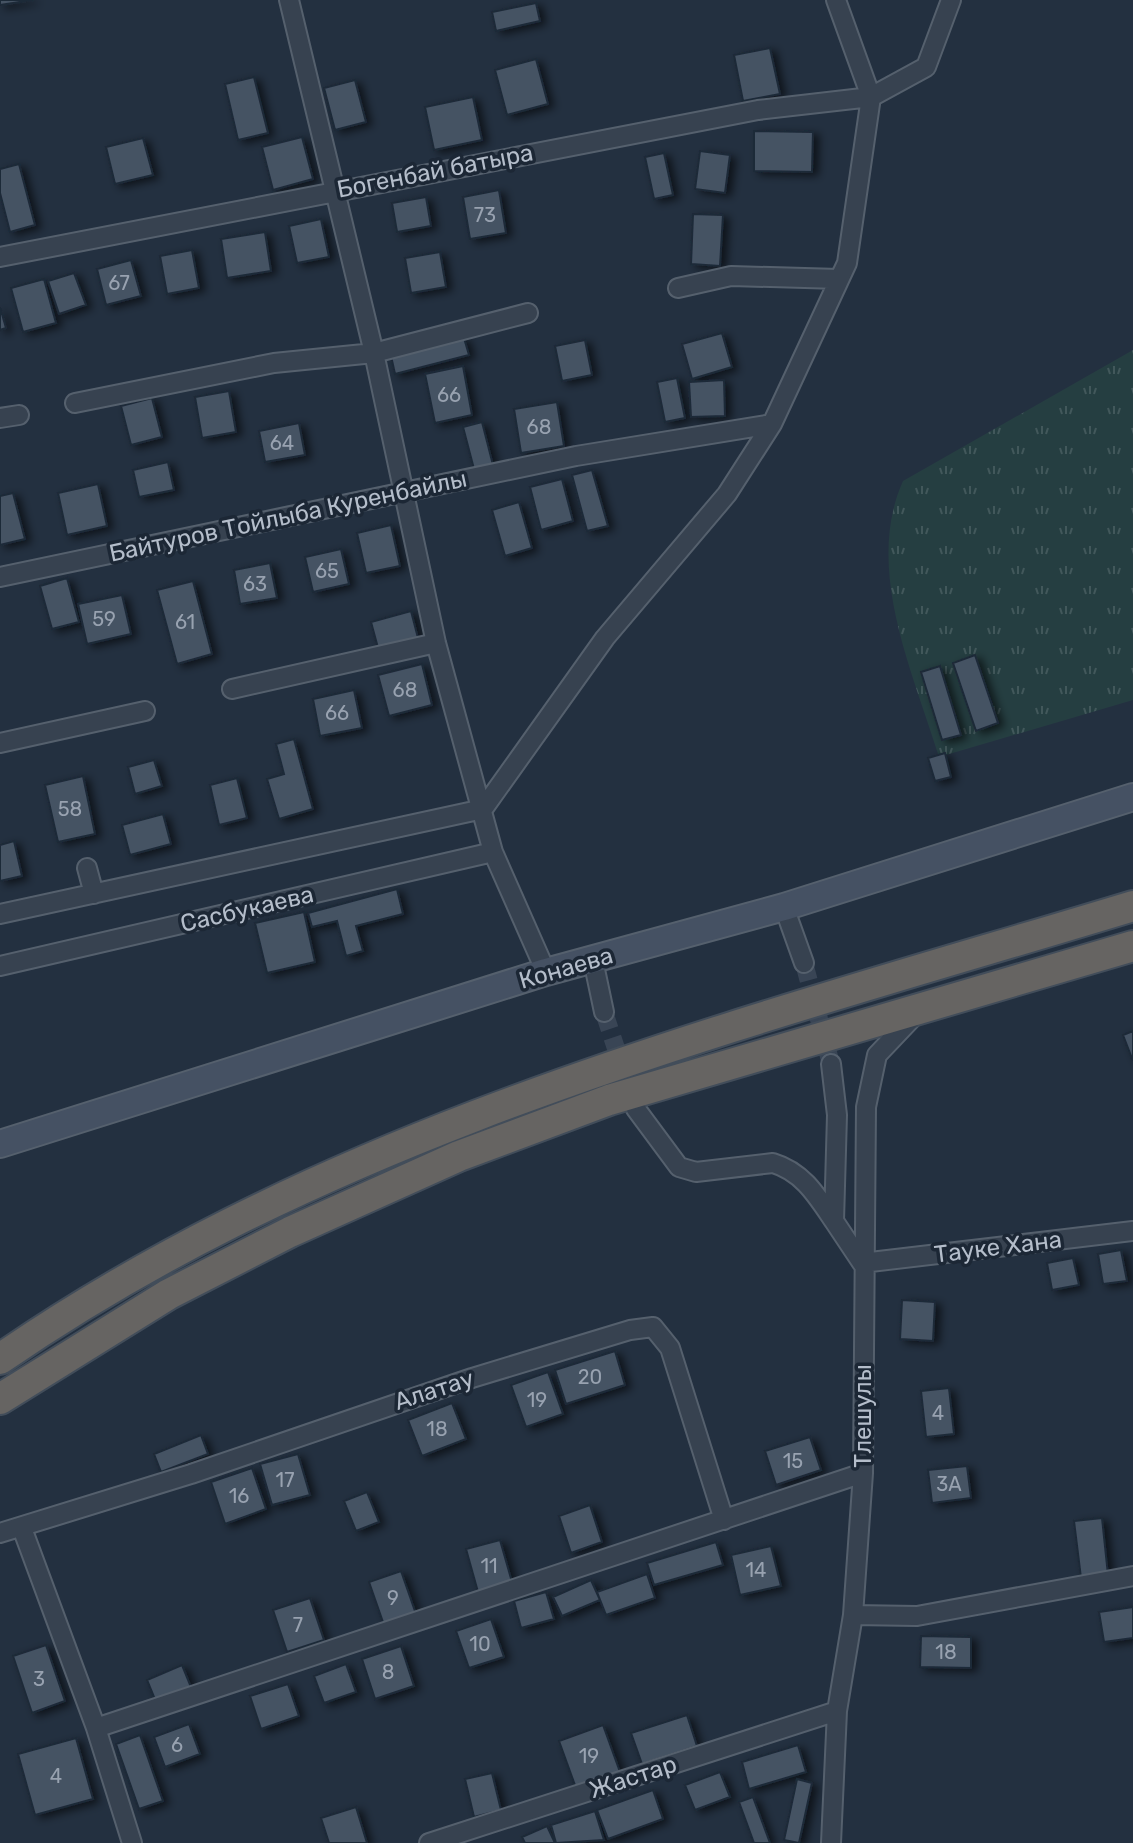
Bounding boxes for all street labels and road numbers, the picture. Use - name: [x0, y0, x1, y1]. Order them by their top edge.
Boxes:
- street label: Богенбай батыра: [335, 138, 535, 204]
- street label: Байтуров Тойлыба Куренбайлы: [107, 464, 469, 568]
- street label: Сасбукаева: [178, 880, 316, 938]
- street label: Конаева: [516, 941, 616, 995]
- street label: Тауке Хана: [933, 1225, 1063, 1269]
- street label: Алатау: [391, 1364, 477, 1416]
- street label: Тлешулы: [849, 1364, 877, 1468]
- street label: Жастар: [586, 1750, 680, 1804]

